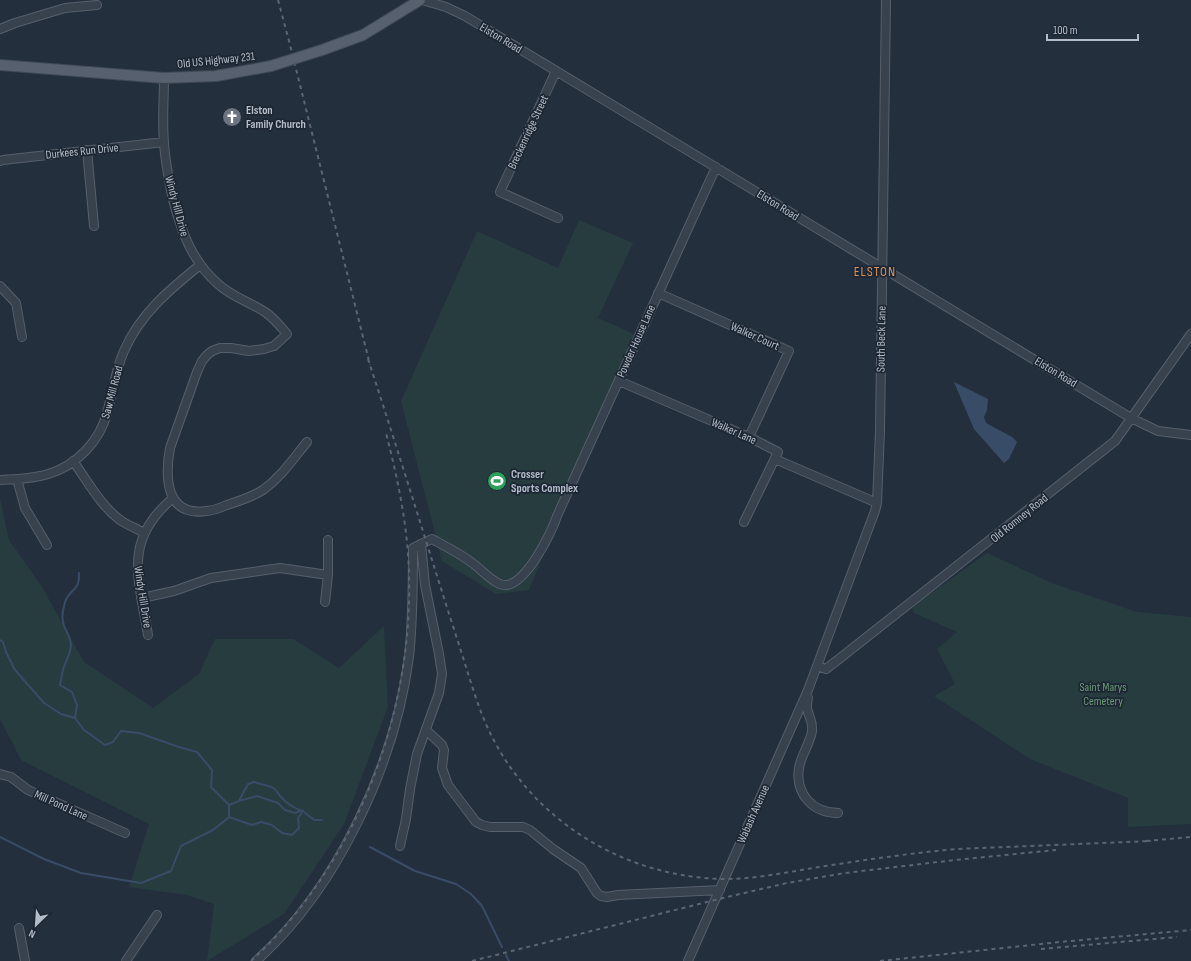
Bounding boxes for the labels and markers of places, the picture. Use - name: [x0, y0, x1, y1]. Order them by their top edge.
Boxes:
- place label: Elston Family Church: [246, 103, 306, 132]
- church icon: Elston Family Church: [221, 106, 243, 128]
- place label: Crosser Sports Complex: [511, 467, 578, 496]
- sports icon: Crosser Sports Complex: [486, 470, 508, 492]

